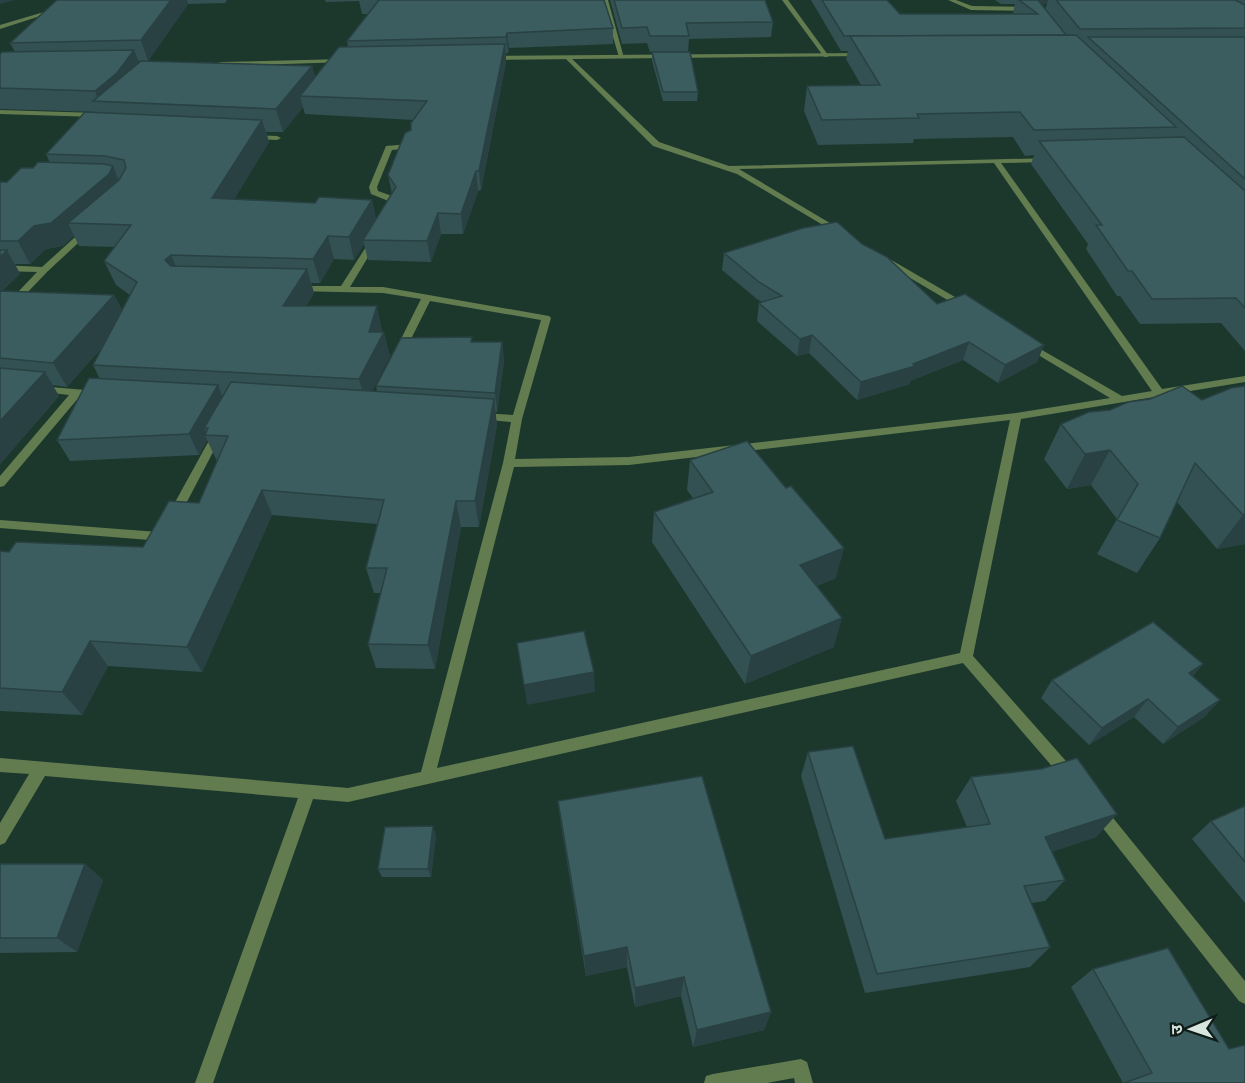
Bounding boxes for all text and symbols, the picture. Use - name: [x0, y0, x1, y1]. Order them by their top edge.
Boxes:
- north arrow: [1161, 999, 1221, 1059]
- text: उ: [1166, 1024, 1185, 1035]

